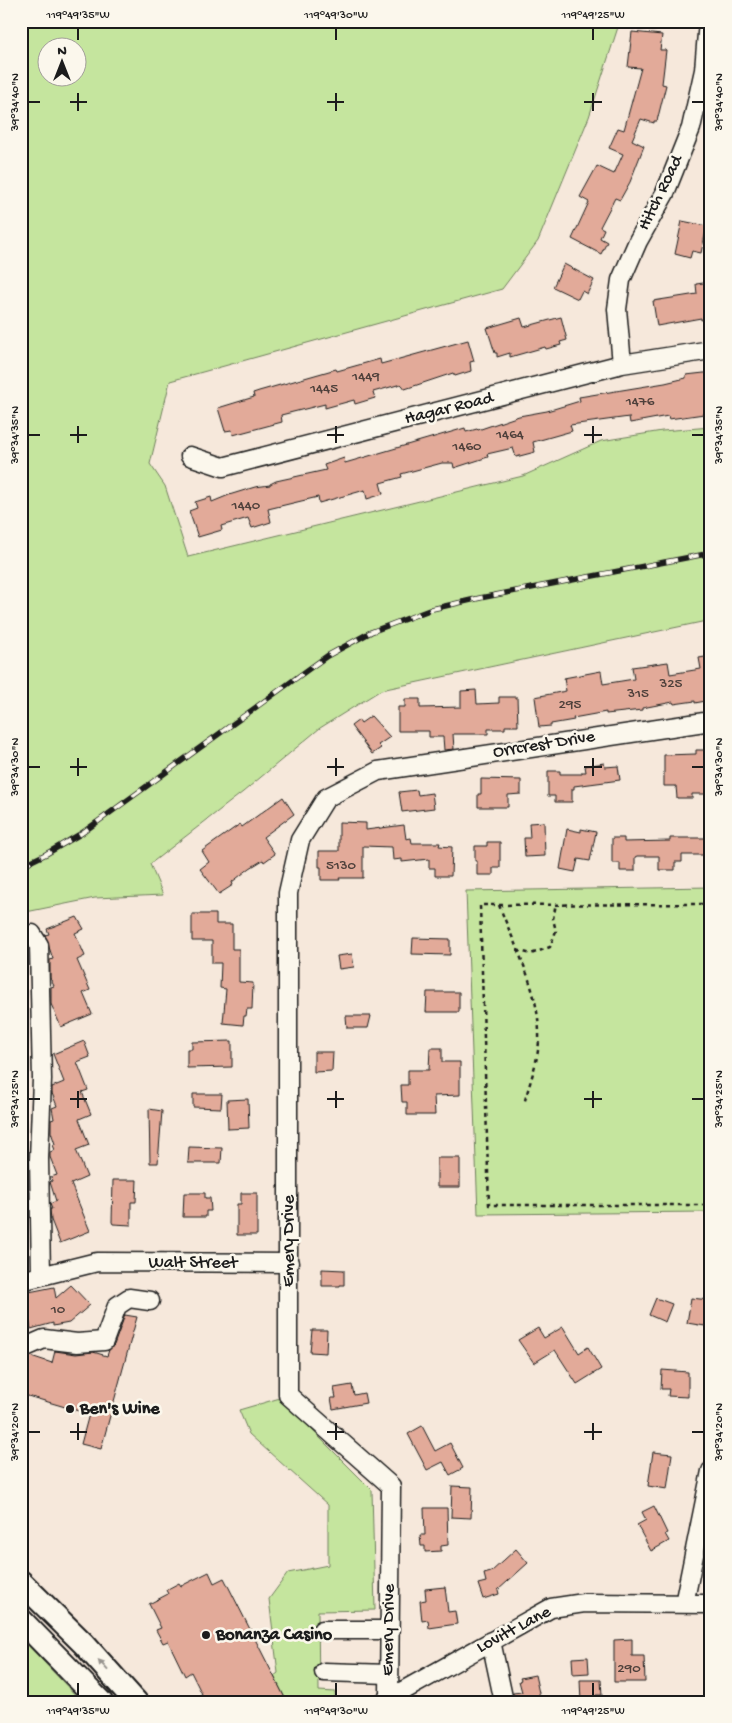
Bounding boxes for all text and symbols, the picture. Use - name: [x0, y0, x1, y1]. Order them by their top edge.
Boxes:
- text: 119°49'35"W: [45, 9, 110, 23]
- text: 119°49'30"W: [303, 9, 368, 23]
- text: 119°49'25"W: [560, 9, 625, 23]
- north arrow: [38, 38, 88, 88]
- text: N: [57, 43, 67, 60]
- text: 39°34'40"N: [9, 73, 23, 132]
- text: 39°34'40"N: [713, 73, 727, 132]
- street label: Hitch Road: [634, 151, 689, 234]
- house number: 1449: [351, 368, 380, 386]
- house number: 1445: [309, 380, 338, 398]
- street label: Hagar Road: [403, 388, 497, 430]
- house number: 1476: [625, 393, 655, 411]
- text: 39°34'35"N: [9, 406, 23, 465]
- text: 39°34'35"N: [713, 406, 727, 465]
- house number: 1464: [495, 426, 524, 444]
- house number: 1460: [451, 438, 482, 456]
- house number: 1440: [231, 497, 261, 515]
- house number: 325: [658, 675, 683, 693]
- house number: 315: [626, 685, 649, 703]
- house number: 295: [559, 696, 581, 714]
- street label: Orrcrest Drive: [492, 726, 597, 763]
- text: 39°34'30"N: [9, 738, 23, 797]
- text: 39°34'30"N: [713, 738, 727, 797]
- house number: 5130: [326, 857, 357, 875]
- text: 39°34'25"N: [9, 1070, 23, 1129]
- text: 39°34'25"N: [713, 1070, 727, 1129]
- street label: Emery Drive: [279, 1194, 300, 1287]
- street label: Walt Street: [149, 1253, 239, 1274]
- house number: 10: [50, 1301, 66, 1319]
- place label: Ben's Wine: [79, 1399, 160, 1420]
- text: 39°34'20"N: [9, 1403, 23, 1462]
- marker: Ben's Wine: [64, 1403, 76, 1415]
- text: 39°34'20"N: [713, 1403, 727, 1462]
- street label: Emery Drive: [378, 1583, 400, 1676]
- street label: Lovitt Lane: [473, 1601, 555, 1658]
- place label: Bonanza Casino: [215, 1625, 333, 1646]
- marker: Bonanza Casino: [200, 1629, 212, 1641]
- one-way arrow: [97, 1660, 109, 1672]
- house number: 290: [617, 1660, 641, 1678]
- text: 119°49'35"W: [45, 1705, 110, 1719]
- text: 119°49'30"W: [303, 1705, 368, 1719]
- text: 119°49'25"W: [560, 1705, 625, 1719]

